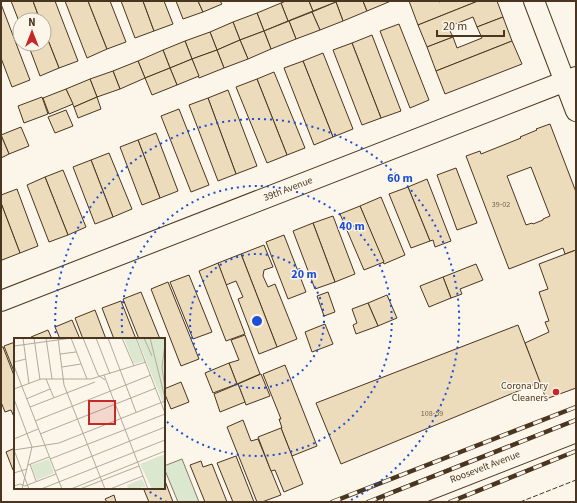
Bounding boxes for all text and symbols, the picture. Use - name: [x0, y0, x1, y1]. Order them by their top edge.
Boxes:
- north arrow: [12, 12, 52, 52]
- scale bar: [437, 12, 504, 38]
- text: N: [28, 15, 36, 30]
- text: 20 m: [443, 18, 467, 35]
- text: 60 m: [387, 170, 413, 187]
- street label: 39th Avenue: [261, 173, 315, 205]
- house number: 39-02: [492, 199, 510, 210]
- text: 40 m: [339, 218, 365, 235]
- text: 20 m: [291, 266, 317, 283]
- centre of rings: [250, 314, 264, 328]
- inset map: [14, 338, 165, 489]
- place label: Corona Dry Cleaners: [501, 379, 548, 405]
- marker: Corona Dry Cleaners: [551, 387, 561, 397]
- house number: 108-59: [421, 408, 443, 419]
- street label: Roosevelt Avenue: [448, 447, 522, 487]

